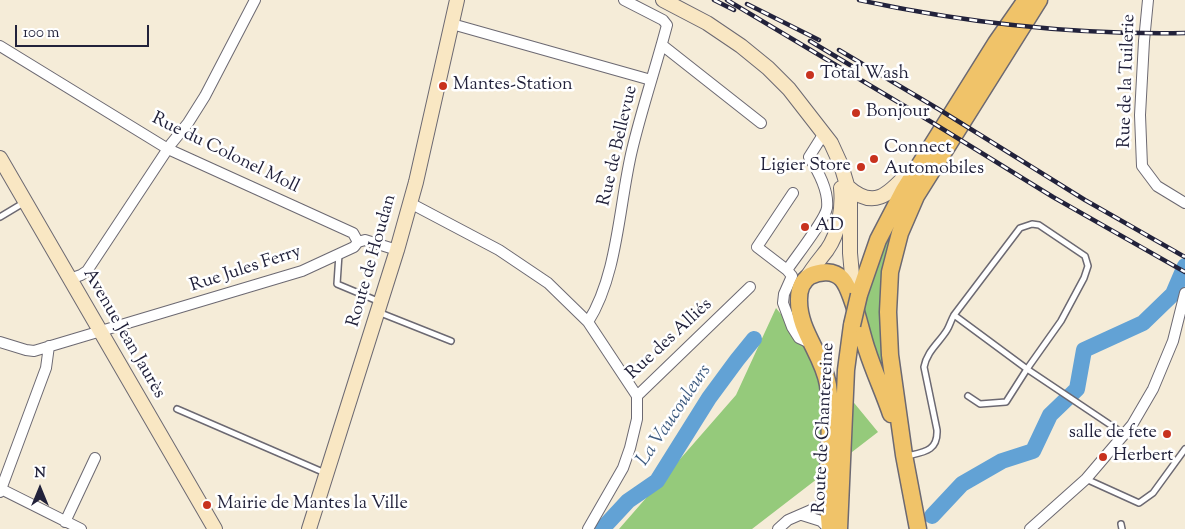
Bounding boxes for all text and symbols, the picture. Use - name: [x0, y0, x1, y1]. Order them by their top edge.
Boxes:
- street label: Rue de la Tuilerie: [1115, 14, 1141, 148]
- scale bar: [18, 15, 151, 47]
- text: 100 m: [23, 23, 59, 44]
- place label: Total Wash: [820, 64, 909, 86]
- marker: Total Wash: [804, 69, 816, 81]
- place label: Mantes-Station: [453, 75, 573, 97]
- marker: Mantes-Station: [437, 80, 449, 92]
- street label: Rue de Bellevue: [595, 84, 643, 208]
- place label: Bonjour: [866, 102, 929, 124]
- marker: Bonjour: [850, 107, 862, 119]
- street label: Rue du Colonel Moll: [148, 109, 302, 199]
- place label: Connect Automobiles: [884, 138, 984, 180]
- marker: Connect Automobiles: [868, 153, 880, 165]
- place label: Ligier Store: [760, 156, 851, 178]
- marker: Ligier Store: [855, 161, 867, 173]
- street label: Route de Houdan: [344, 192, 402, 330]
- place label: AD: [815, 216, 844, 238]
- marker: AD: [799, 221, 811, 233]
- street label: Rue Jules Ferry: [188, 242, 304, 298]
- street label: Avenue Jean Jaurès: [77, 265, 169, 403]
- street label: Rue des Alliés: [623, 295, 717, 385]
- street label: Route de Chantereine: [810, 342, 840, 514]
- water label: La Vaucouleurs: [633, 361, 717, 471]
- place label: salle de fete: [1069, 423, 1157, 445]
- marker: salle de fete: [1161, 428, 1173, 440]
- place label: Herbert: [1113, 446, 1173, 468]
- marker: Herbert: [1097, 451, 1109, 463]
- north arrow: [15, 464, 65, 514]
- text: N: [34, 464, 46, 484]
- place label: Mairie de Mantes la Ville: [217, 494, 408, 516]
- marker: Mairie de Mantes la Ville: [201, 499, 213, 511]

